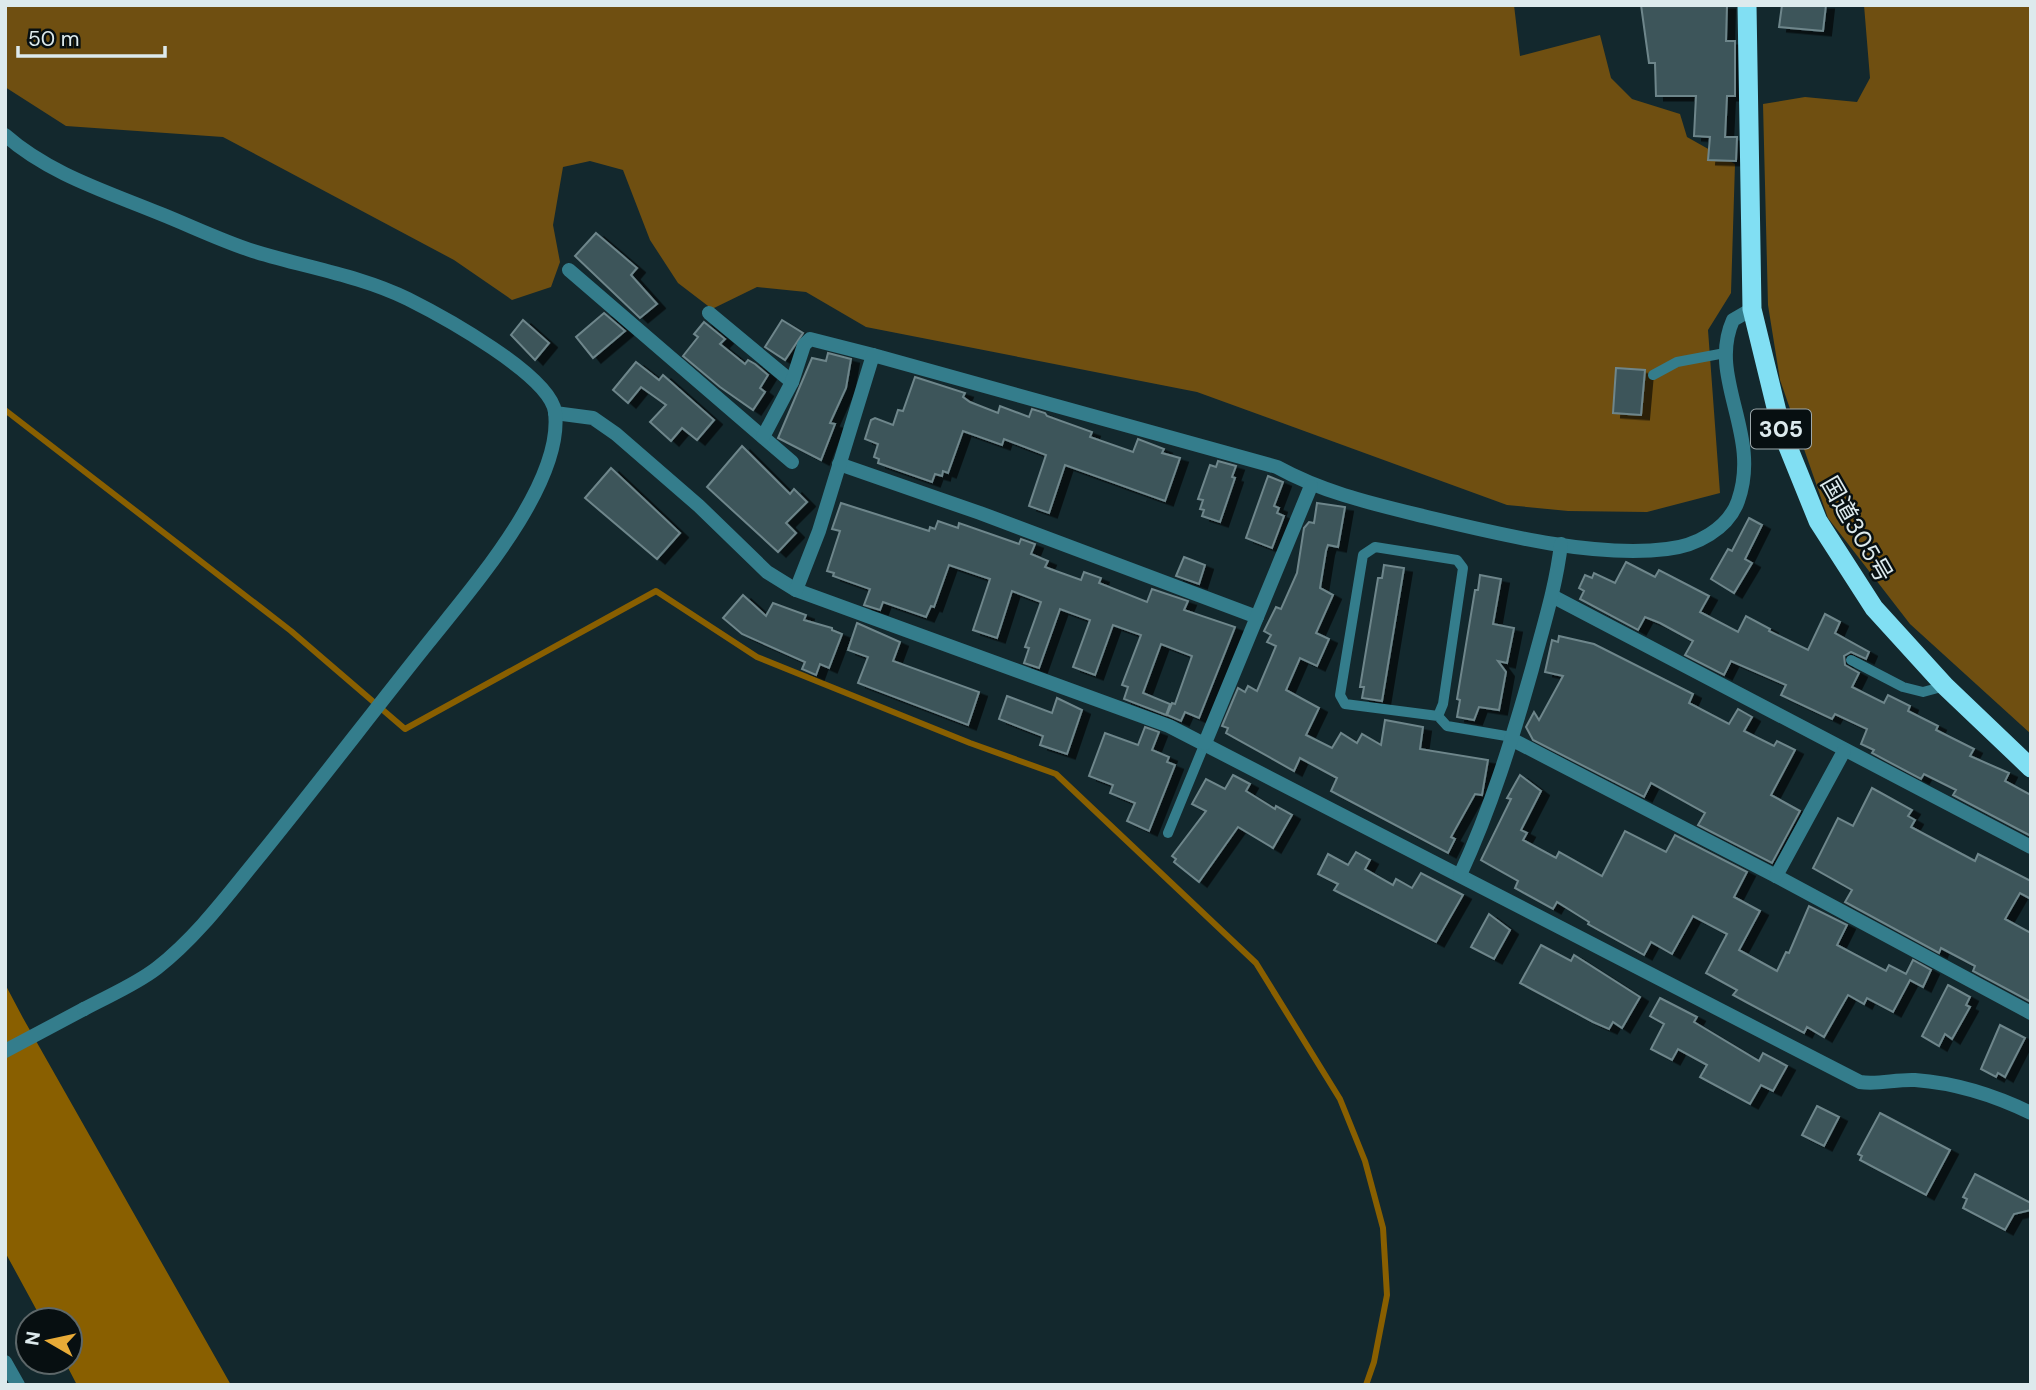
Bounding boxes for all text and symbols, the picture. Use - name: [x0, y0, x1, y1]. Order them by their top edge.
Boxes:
- scale bar: [18, 14, 164, 58]
- text: 50 m: [28, 25, 79, 53]
- road number: 305: [1751, 410, 1811, 448]
- street label: 国道305号: [1814, 470, 1900, 588]
- north arrow: [14, 1306, 84, 1376]
- text: N: [19, 1330, 46, 1347]

